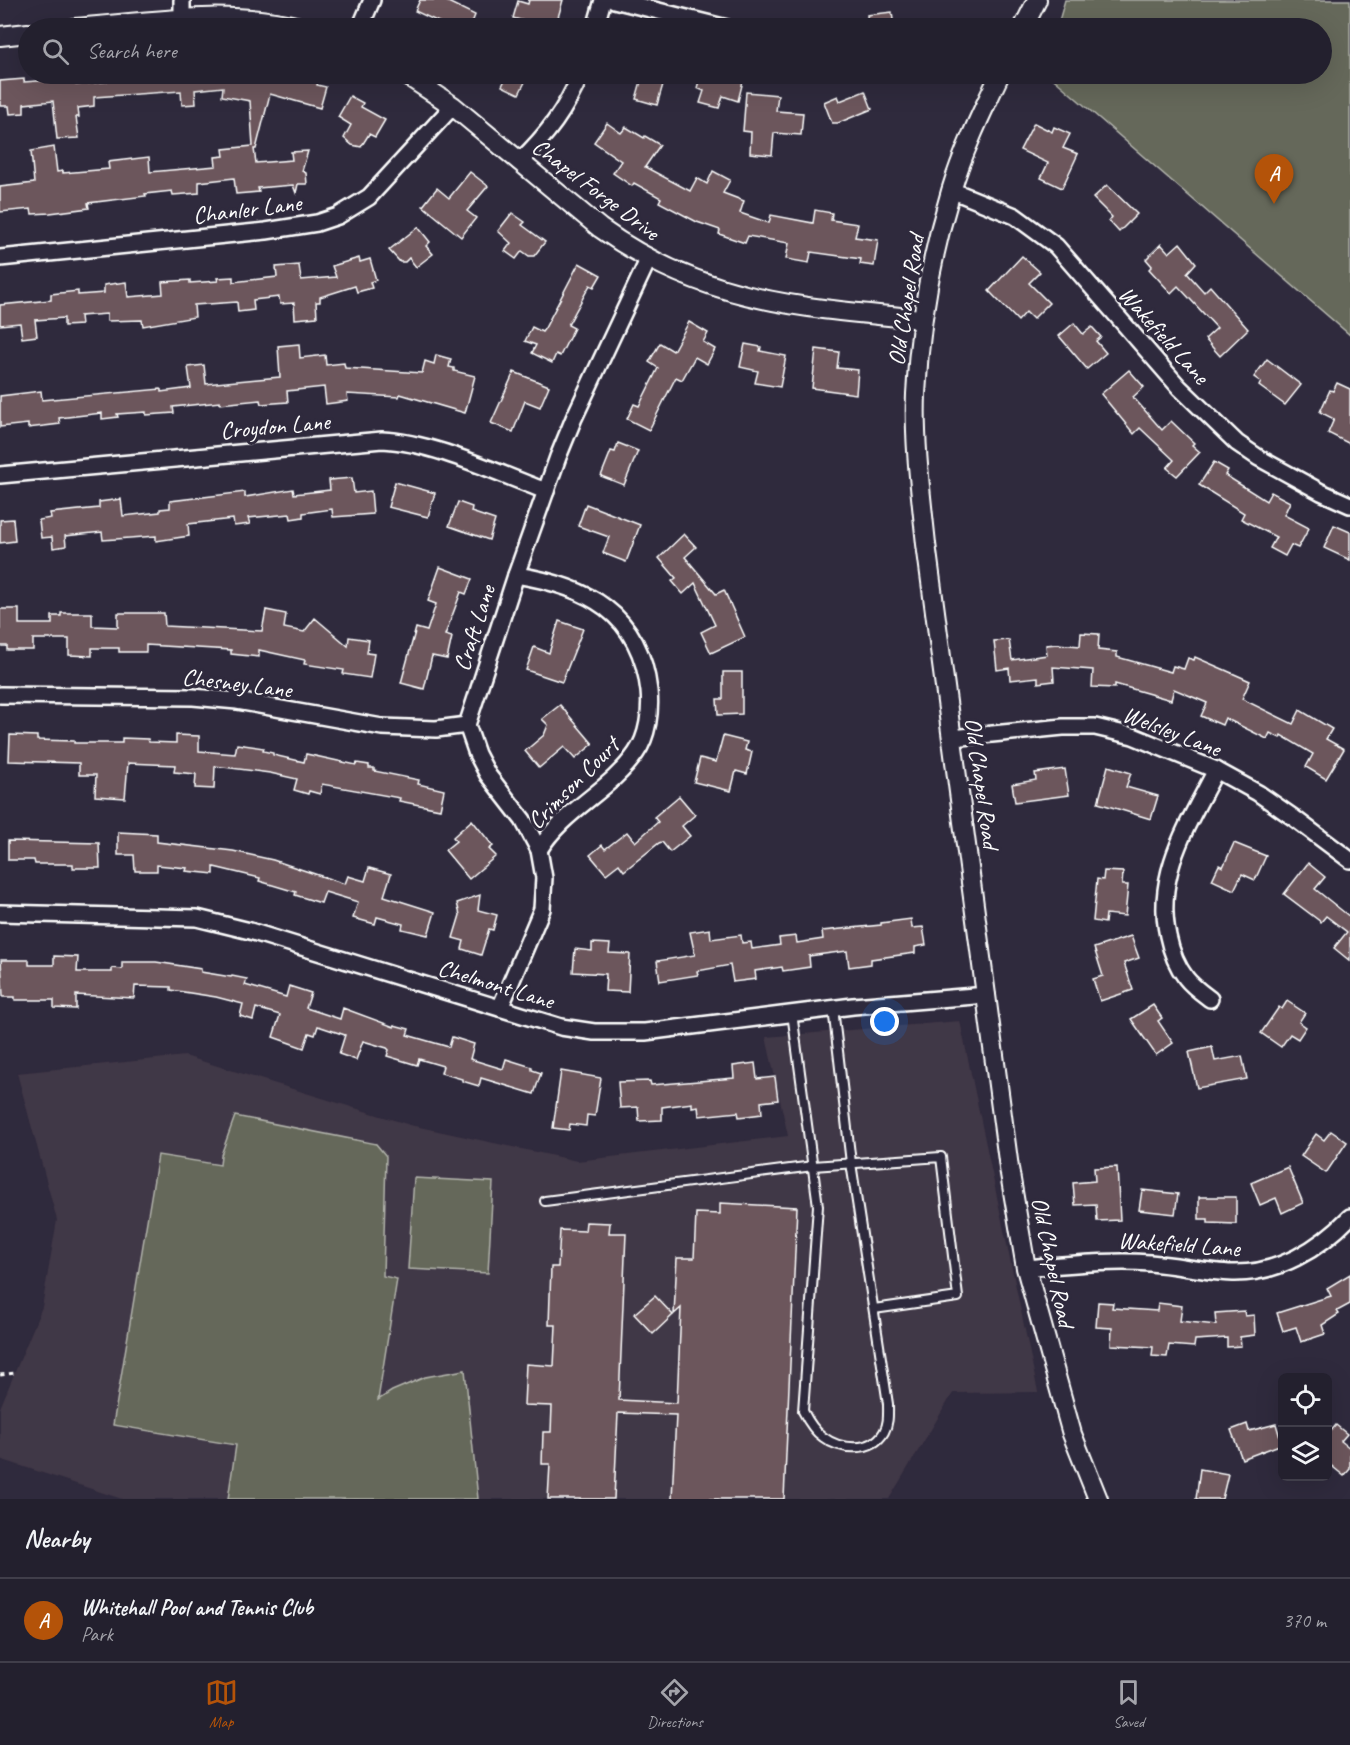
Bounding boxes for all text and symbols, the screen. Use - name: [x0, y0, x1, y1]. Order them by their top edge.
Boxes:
- search box: [18, 18, 1332, 84]
- icon: search: [39, 35, 72, 68]
- text: Search here: [87, 37, 177, 65]
- street label: Chapel Forge Drive: [526, 131, 667, 248]
- pin: A: [1254, 154, 1294, 204]
- street label: Chanler Lane: [191, 187, 305, 231]
- street label: Old Chapel Road: [881, 229, 932, 368]
- street label: Wakefield Lane: [1112, 280, 1217, 392]
- street label: Croydon Lane: [219, 406, 333, 446]
- street label: Craft Lane: [446, 579, 503, 675]
- street label: Chesney Lane: [181, 661, 295, 705]
- street label: Welsley Lane: [1119, 699, 1227, 764]
- street label: Old Chapel Road: [958, 715, 1007, 854]
- street label: Crimson Court: [521, 729, 627, 835]
- street label: Chelmont Lane: [434, 952, 560, 1016]
- your location: [870, 1007, 899, 1036]
- street label: Old Chapel Road: [1025, 1194, 1082, 1333]
- street label: Wakefield Lane: [1117, 1225, 1243, 1263]
- map controls: [1278, 1373, 1332, 1481]
- button: locate: [1278, 1373, 1332, 1427]
- button: layers: [1278, 1427, 1332, 1481]
- text: Nearby: [24, 1522, 89, 1555]
- text: Whitehall Pool and Tennis Club: [81, 1594, 313, 1622]
- text: A: [38, 1608, 49, 1633]
- text: 370 m: [1283, 1608, 1326, 1633]
- text: Park: [81, 1622, 113, 1647]
- tab: Map: [205, 1676, 238, 1732]
- tab: Directions: [647, 1676, 703, 1732]
- tab: Saved: [1112, 1676, 1145, 1732]

